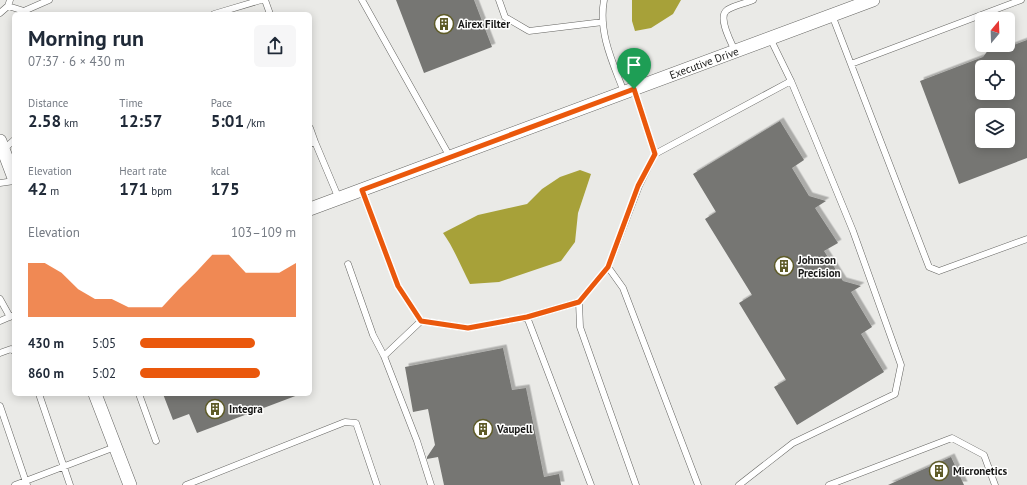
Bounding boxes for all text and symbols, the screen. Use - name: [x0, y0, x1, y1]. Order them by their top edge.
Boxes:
- north arrow: [975, 12, 1015, 52]
- map controls: [975, 12, 1015, 148]
- building icon: Airex Filter: [433, 13, 455, 35]
- place label: Airex Filter: [458, 17, 510, 31]
- text: Morning run: [28, 24, 144, 52]
- button: share: [254, 25, 296, 67]
- street label: Executive Drive: [667, 44, 741, 82]
- pin: [617, 48, 651, 89]
- text: 07:37 · 6 × 430 m: [28, 53, 125, 70]
- icon: arrive: [623, 54, 645, 76]
- button: locate: [975, 60, 1015, 100]
- text: Distance: [28, 96, 68, 110]
- text: Time: [119, 96, 143, 110]
- text: Pace: [211, 96, 232, 110]
- button: layers: [975, 108, 1015, 148]
- text: 2.58: [28, 110, 61, 132]
- text: 12:57: [119, 110, 162, 132]
- text: 5:01: [211, 110, 244, 132]
- text: km: [61, 116, 78, 130]
- text: /km: [244, 116, 265, 130]
- text: Elevation: [28, 164, 72, 178]
- text: Heart rate: [119, 164, 167, 178]
- text: kcal: [211, 164, 229, 178]
- text: 42: [28, 178, 47, 200]
- text: 171: [119, 178, 148, 200]
- text: 175: [211, 178, 240, 200]
- text: m: [47, 184, 59, 198]
- text: bpm: [148, 184, 172, 198]
- text: Elevation: [28, 224, 80, 241]
- text: 103–109 m: [231, 224, 296, 241]
- place label: Johnson Precision: [797, 253, 841, 280]
- building icon: Johnson Precision: [773, 255, 795, 277]
- text: 430 m: [28, 335, 64, 352]
- text: 5:05: [92, 335, 116, 352]
- text: 860 m: [28, 365, 64, 382]
- text: 5:02: [92, 365, 116, 382]
- building icon: Integra: [204, 398, 226, 420]
- place label: Integra: [229, 402, 263, 416]
- building icon: Vaupell: [472, 418, 494, 440]
- place label: Vaupell: [496, 422, 533, 436]
- building icon: Micronetics: [928, 460, 950, 482]
- place label: Micronetics: [953, 464, 1007, 478]

